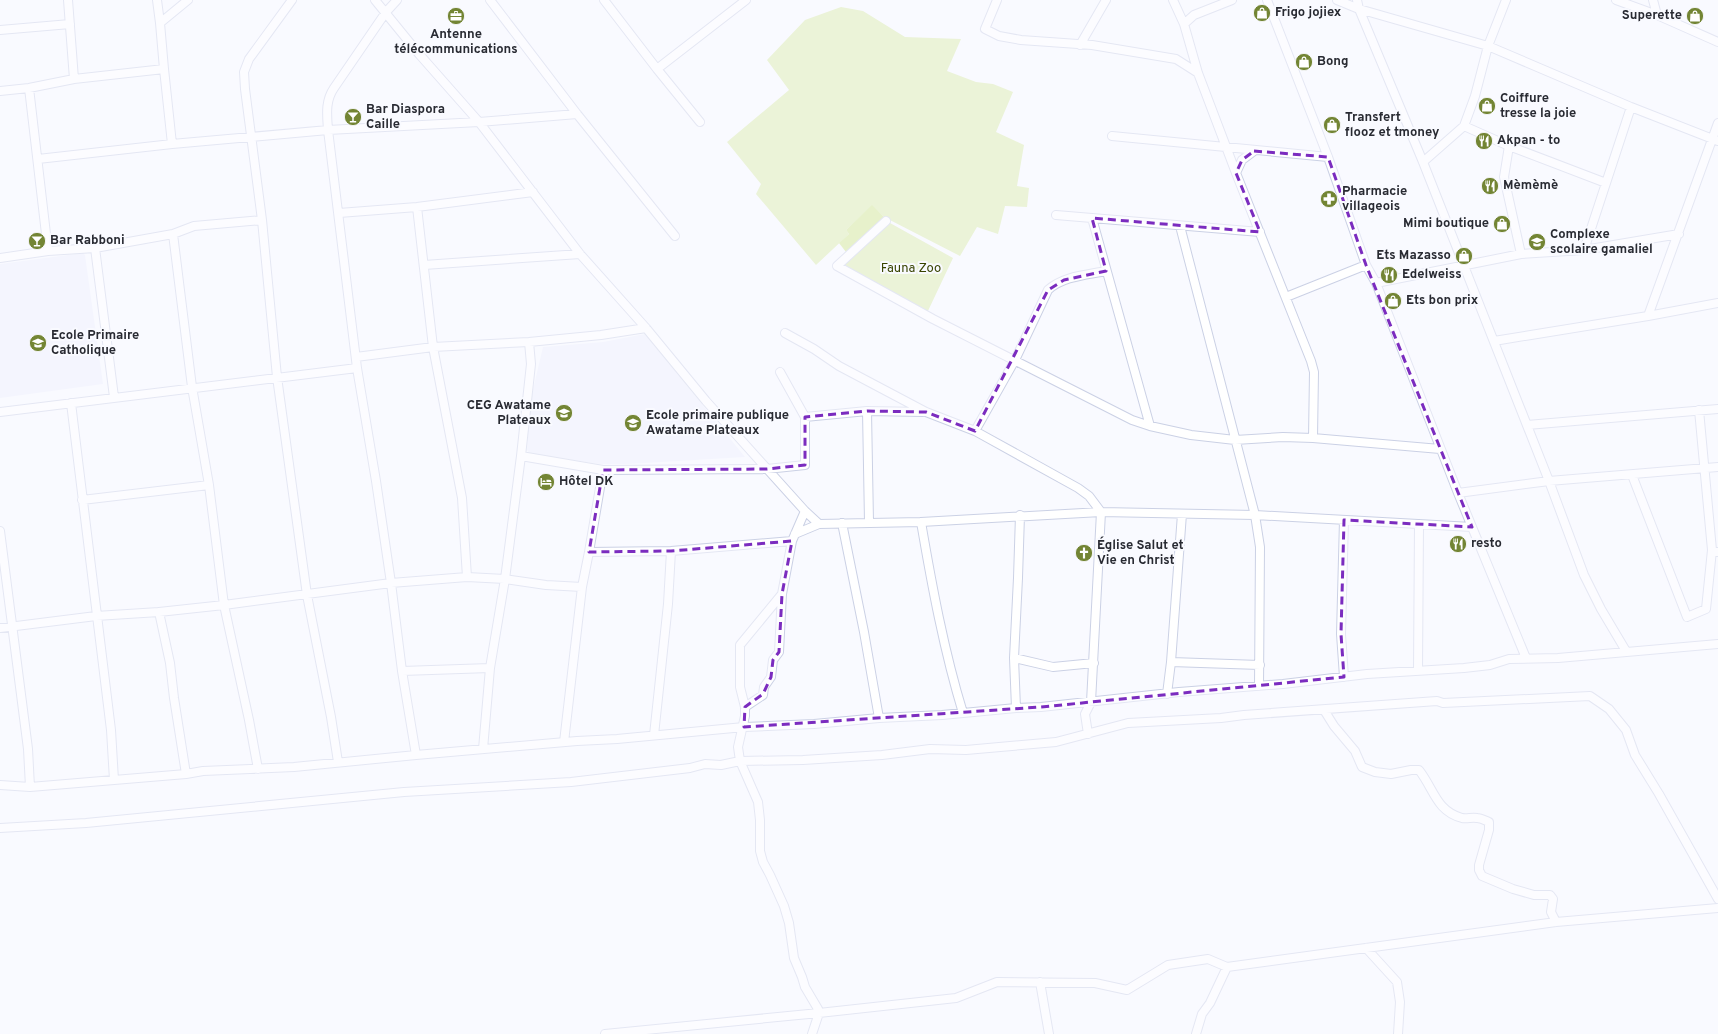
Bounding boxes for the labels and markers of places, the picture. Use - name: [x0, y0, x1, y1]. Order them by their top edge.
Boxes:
- shop icon: Frigo jojiex: [1252, 3, 1272, 23]
- place label: Frigo jojiex: [1275, 5, 1342, 21]
- office icon: Antenne télécommunications: [446, 6, 466, 26]
- shop icon: Superette: [1685, 6, 1705, 26]
- place label: Superette: [1622, 8, 1682, 24]
- place label: Antenne télécommunications: [394, 27, 518, 58]
- shop icon: Bong: [1294, 52, 1314, 72]
- place label: Bong: [1317, 54, 1349, 70]
- place label: Coiffure tresse la joie: [1500, 91, 1576, 122]
- shop icon: Coiffure tresse la joie: [1477, 96, 1497, 116]
- place label: Bar Diaspora Caille: [366, 102, 445, 133]
- bar icon: Bar Diaspora Caille: [343, 107, 363, 127]
- place label: Transfert flooz et tmoney: [1345, 110, 1440, 141]
- shop icon: Transfert flooz et tmoney: [1322, 115, 1342, 135]
- restaurant icon: Akpan - to: [1474, 131, 1494, 151]
- place label: Akpan - to: [1497, 133, 1560, 149]
- restaurant icon: Mèmèmè: [1480, 176, 1500, 196]
- place label: Mèmèmè: [1503, 178, 1558, 194]
- place label: Pharmacie villageois: [1342, 184, 1407, 215]
- pharmacy icon: Pharmacie villageois: [1319, 189, 1339, 209]
- shop icon: Mimi boutique: [1492, 214, 1512, 234]
- place label: Mimi boutique: [1403, 216, 1489, 232]
- place label: Complexe scolaire gamaliel: [1550, 227, 1653, 258]
- bar icon: Bar Rabboni: [27, 231, 47, 251]
- school or university icon: Complexe scolaire gamaliel: [1527, 232, 1547, 252]
- place label: Bar Rabboni: [50, 233, 125, 249]
- shop icon: Ets Mazasso: [1454, 246, 1474, 266]
- place label: Ets Mazasso: [1376, 248, 1451, 264]
- restaurant icon: Edelweiss: [1379, 265, 1399, 285]
- place label: Edelweiss: [1402, 267, 1462, 283]
- shop icon: Ets bon prix: [1383, 291, 1403, 311]
- place label: Ets bon prix: [1406, 293, 1479, 309]
- place label: Ecole Primaire Catholique: [51, 328, 139, 359]
- school or university icon: Ecole Primaire Catholique: [28, 333, 48, 353]
- place label: CEG Awatame Plateaux: [467, 398, 551, 429]
- school or university icon: CEG Awatame Plateaux: [554, 403, 574, 423]
- place label: Ecole primaire publique Awatame Plateaux: [646, 408, 789, 439]
- school or university icon: Ecole primaire publique Awatame Plateaux: [623, 413, 643, 433]
- hotel icon: Hôtel DK: [536, 472, 556, 492]
- place label: Hôtel DK: [559, 474, 613, 490]
- restaurant icon: resto: [1448, 534, 1468, 554]
- place label: Église Salut et Vie en Christ: [1097, 536, 1184, 569]
- place label: resto: [1471, 536, 1502, 552]
- church icon: Église Salut et Vie en Christ: [1074, 543, 1094, 563]

